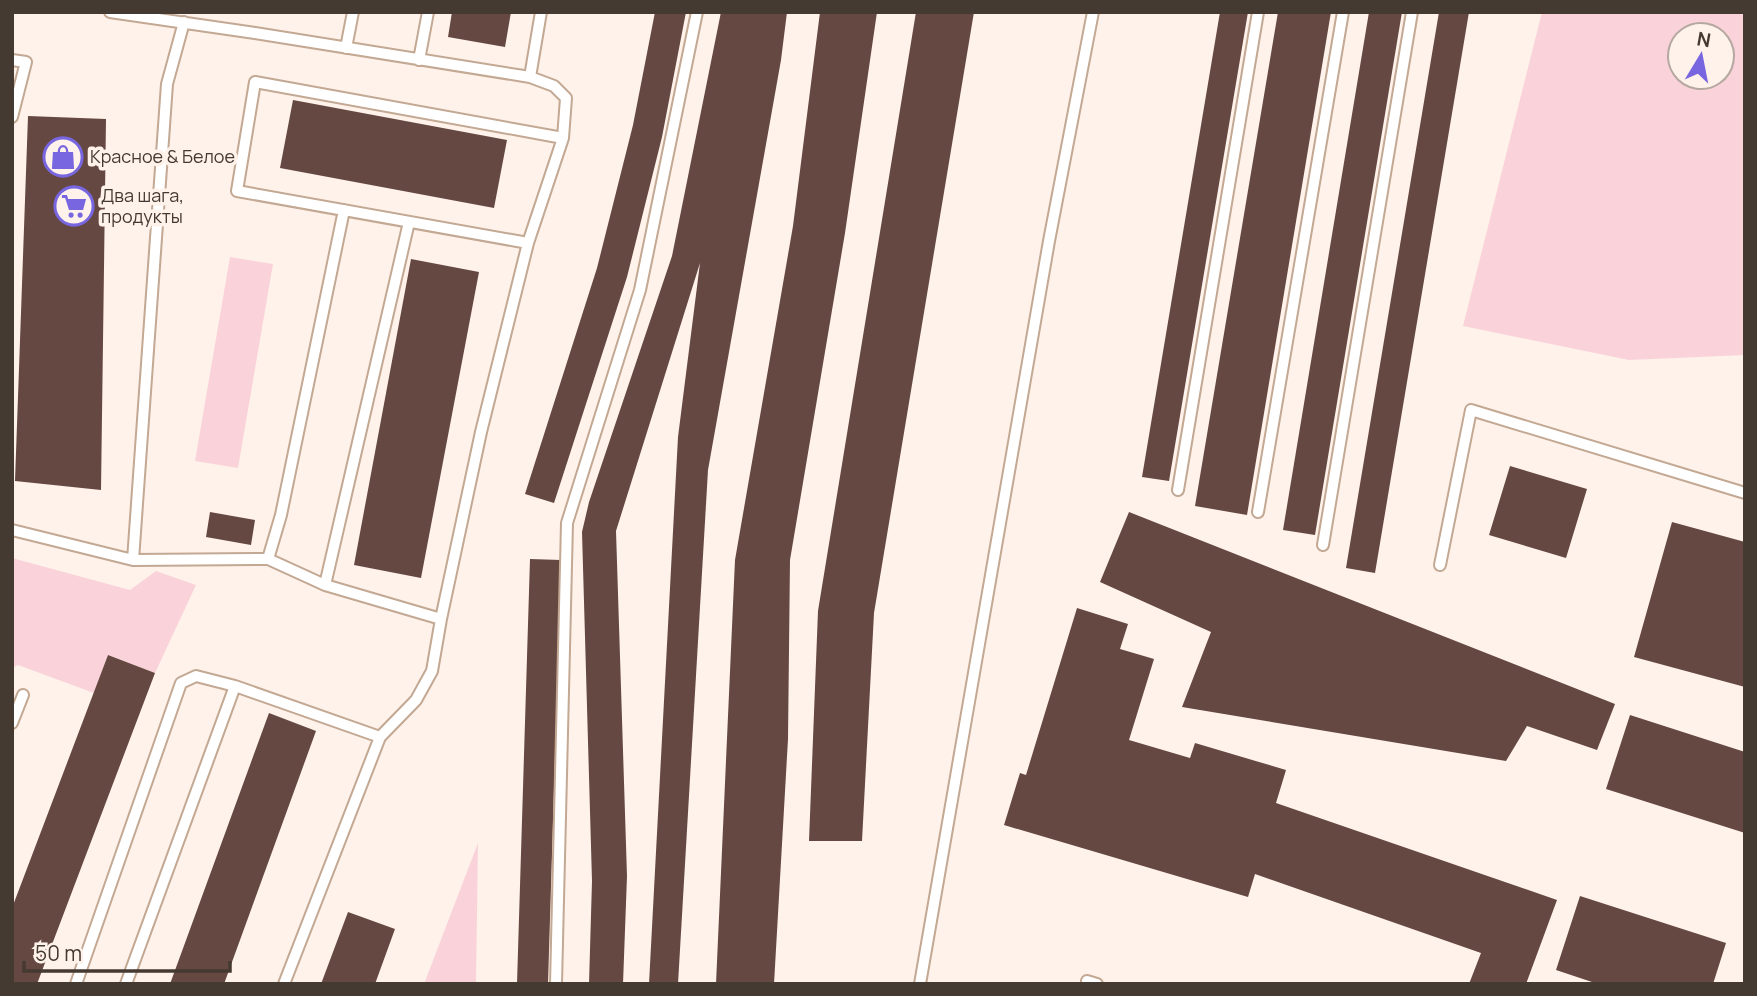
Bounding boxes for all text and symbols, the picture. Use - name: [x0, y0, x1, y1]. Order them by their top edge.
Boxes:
- north arrow: [1666, 21, 1736, 91]
- text: N: [1695, 25, 1713, 53]
- shop icon: Красное & Белое: [42, 136, 84, 178]
- place label: Красное & Белое: [90, 144, 235, 168]
- place label: Два шага, продукты: [101, 183, 184, 228]
- supermarket icon: Два шага, продукты: [53, 185, 95, 227]
- scale bar: [24, 930, 231, 974]
- text: 50 m: [35, 939, 82, 967]

